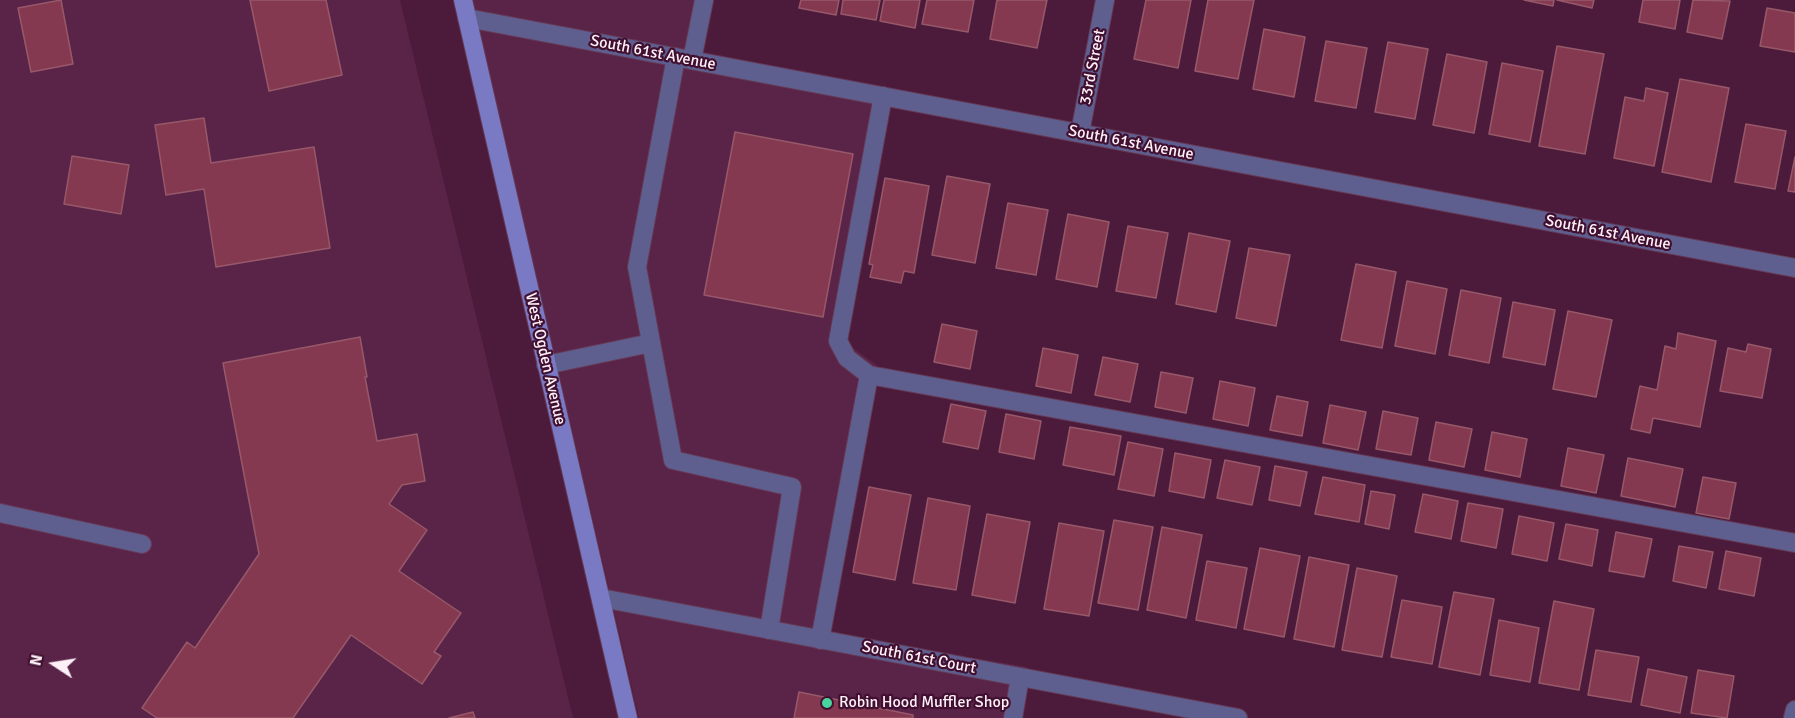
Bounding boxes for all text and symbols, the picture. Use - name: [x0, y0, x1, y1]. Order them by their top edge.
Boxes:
- street label: 33rd Street: [1076, 28, 1110, 106]
- street label: South 61st Avenue: [589, 31, 717, 75]
- street label: South 61st Avenue: [1067, 121, 1195, 165]
- street label: South 61st Avenue: [1544, 211, 1672, 255]
- street label: West Ogden Avenue: [520, 291, 570, 427]
- north arrow: [24, 634, 84, 694]
- street label: South 61st Court: [860, 638, 978, 678]
- text: N: [25, 653, 47, 668]
- place label: Robin Hood Muffler Shop: [839, 693, 1009, 713]
- marker: Robin Hood Muffler Shop: [820, 696, 834, 710]

